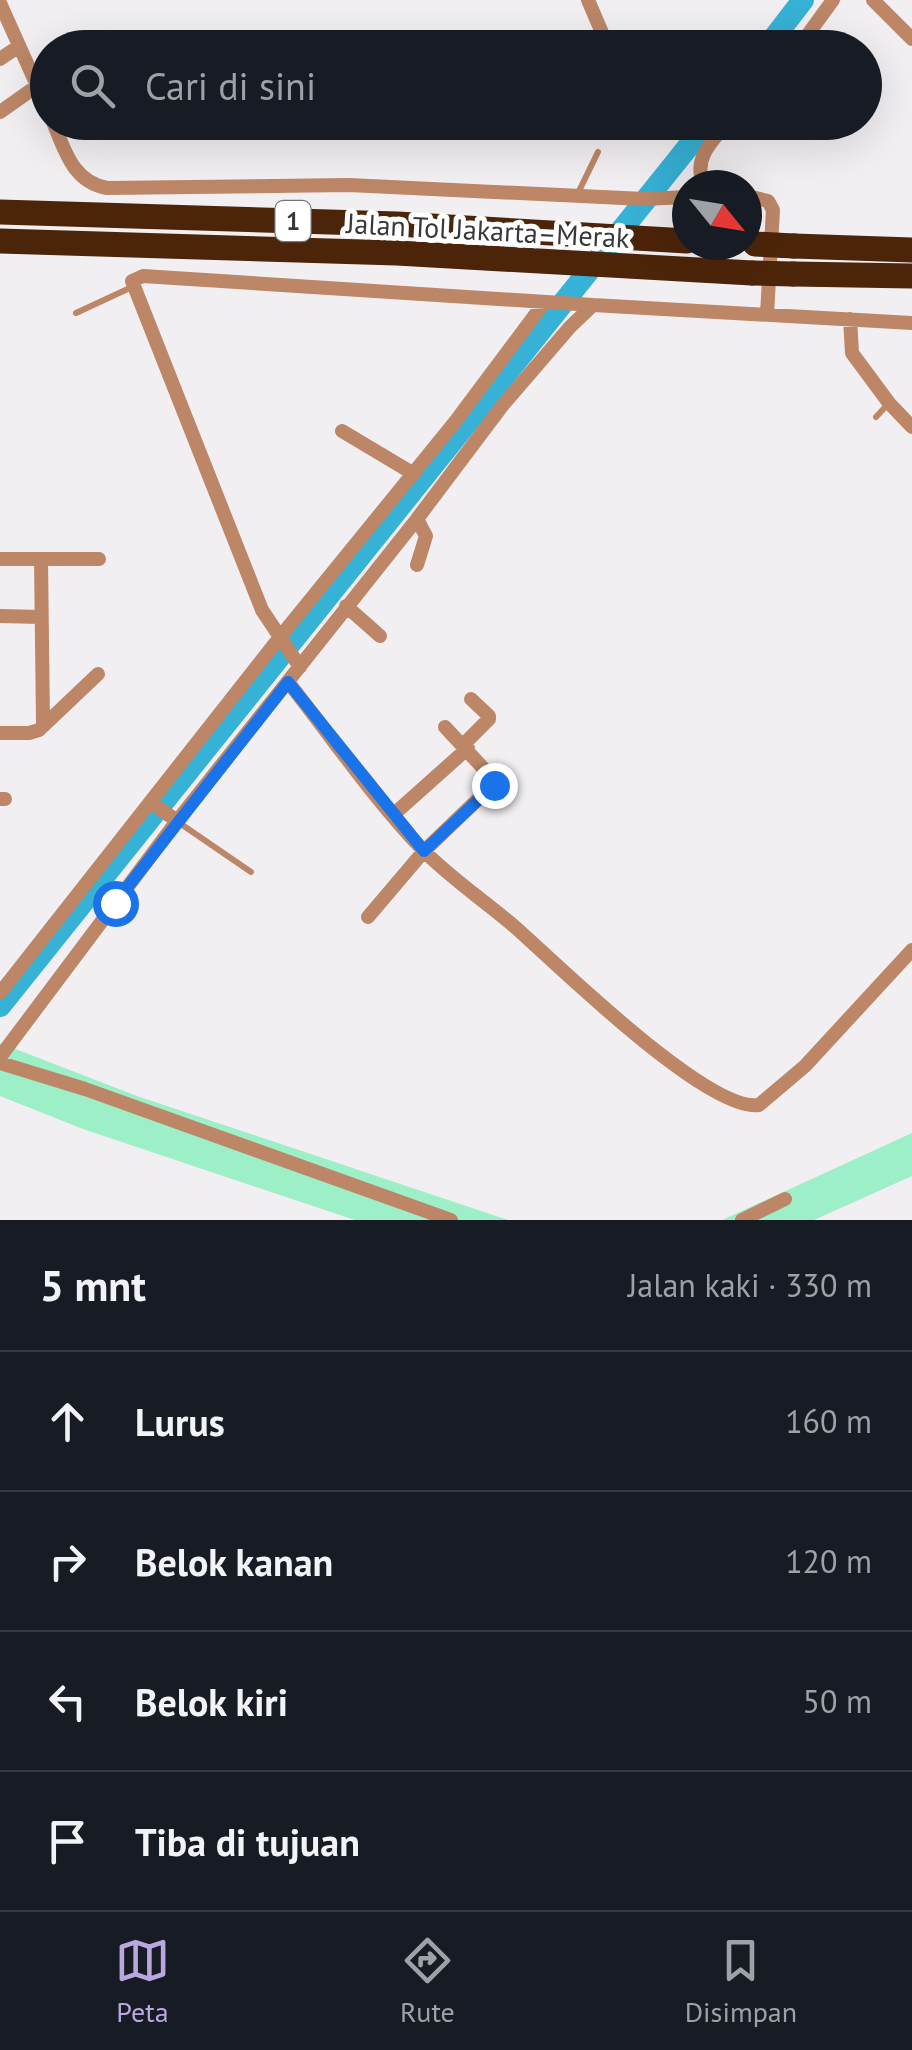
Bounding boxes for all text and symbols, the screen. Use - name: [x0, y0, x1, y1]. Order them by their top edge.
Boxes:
- search box: [30, 30, 882, 140]
- icon: search: [65, 58, 120, 113]
- text: Cari di sini: [145, 61, 316, 110]
- north arrow: [672, 170, 762, 260]
- road number: 1: [276, 201, 310, 241]
- street label: Jalan Tol Jakarta–Merak: [345, 204, 631, 256]
- route end: [472, 763, 518, 809]
- route start: [93, 881, 139, 927]
- text: 5 mnt: [40, 1258, 146, 1313]
- text: Jalan kaki · 330 m: [628, 1264, 872, 1306]
- icon: ahead: [40, 1394, 95, 1449]
- text: Lurus: [135, 1397, 225, 1446]
- text: 160 m: [785, 1400, 872, 1442]
- icon: right: [40, 1534, 95, 1589]
- text: Belok kanan: [135, 1537, 333, 1586]
- text: 120 m: [785, 1540, 872, 1582]
- icon: left: [40, 1674, 95, 1729]
- text: Belok kiri: [135, 1677, 288, 1726]
- text: 50 m: [803, 1680, 872, 1722]
- icon: arrive: [40, 1814, 95, 1869]
- text: Tiba di tujuan: [135, 1817, 360, 1866]
- tab: Peta: [115, 1933, 170, 2030]
- tab: Rute: [400, 1933, 455, 2030]
- tab: Disimpan: [685, 1933, 797, 2030]

